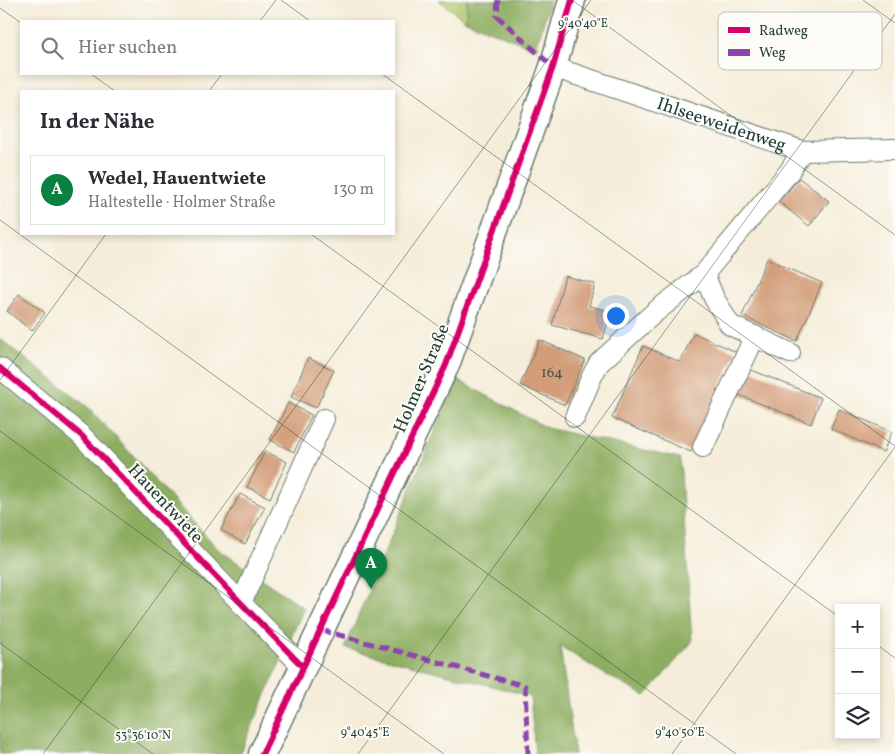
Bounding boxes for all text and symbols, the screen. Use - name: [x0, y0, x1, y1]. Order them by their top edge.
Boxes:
- legend: [718, 12, 882, 70]
- text: 9°40'40"E: [558, 16, 608, 32]
- search box: [20, 20, 395, 75]
- text: Radweg: [759, 22, 808, 41]
- icon: search: [38, 34, 66, 62]
- text: Hier suchen: [78, 35, 177, 61]
- text: Weg: [759, 44, 786, 63]
- street label: Ihlseeweidenweg: [653, 92, 789, 159]
- text: In der Nähe: [40, 108, 155, 137]
- text: Wedel, Hauentwiete: [88, 166, 266, 192]
- text: A: [51, 179, 63, 201]
- text: 130 m: [333, 179, 374, 201]
- text: Haltestelle · Holmer Straße: [88, 192, 276, 214]
- your location: [603, 303, 629, 329]
- street label: Holmer Straße: [388, 320, 457, 437]
- house number: 164: [541, 363, 563, 384]
- street label: Hauentwiete: [121, 459, 208, 549]
- pin: A: [355, 548, 387, 589]
- map controls: [835, 604, 880, 739]
- button: +: [835, 604, 880, 649]
- button: −: [835, 649, 880, 694]
- button: layers: [835, 694, 880, 739]
- text: 9°40'45"E: [341, 725, 389, 741]
- text: 9°40'50"E: [655, 725, 705, 741]
- text: 53°36'10"N: [115, 728, 171, 744]

